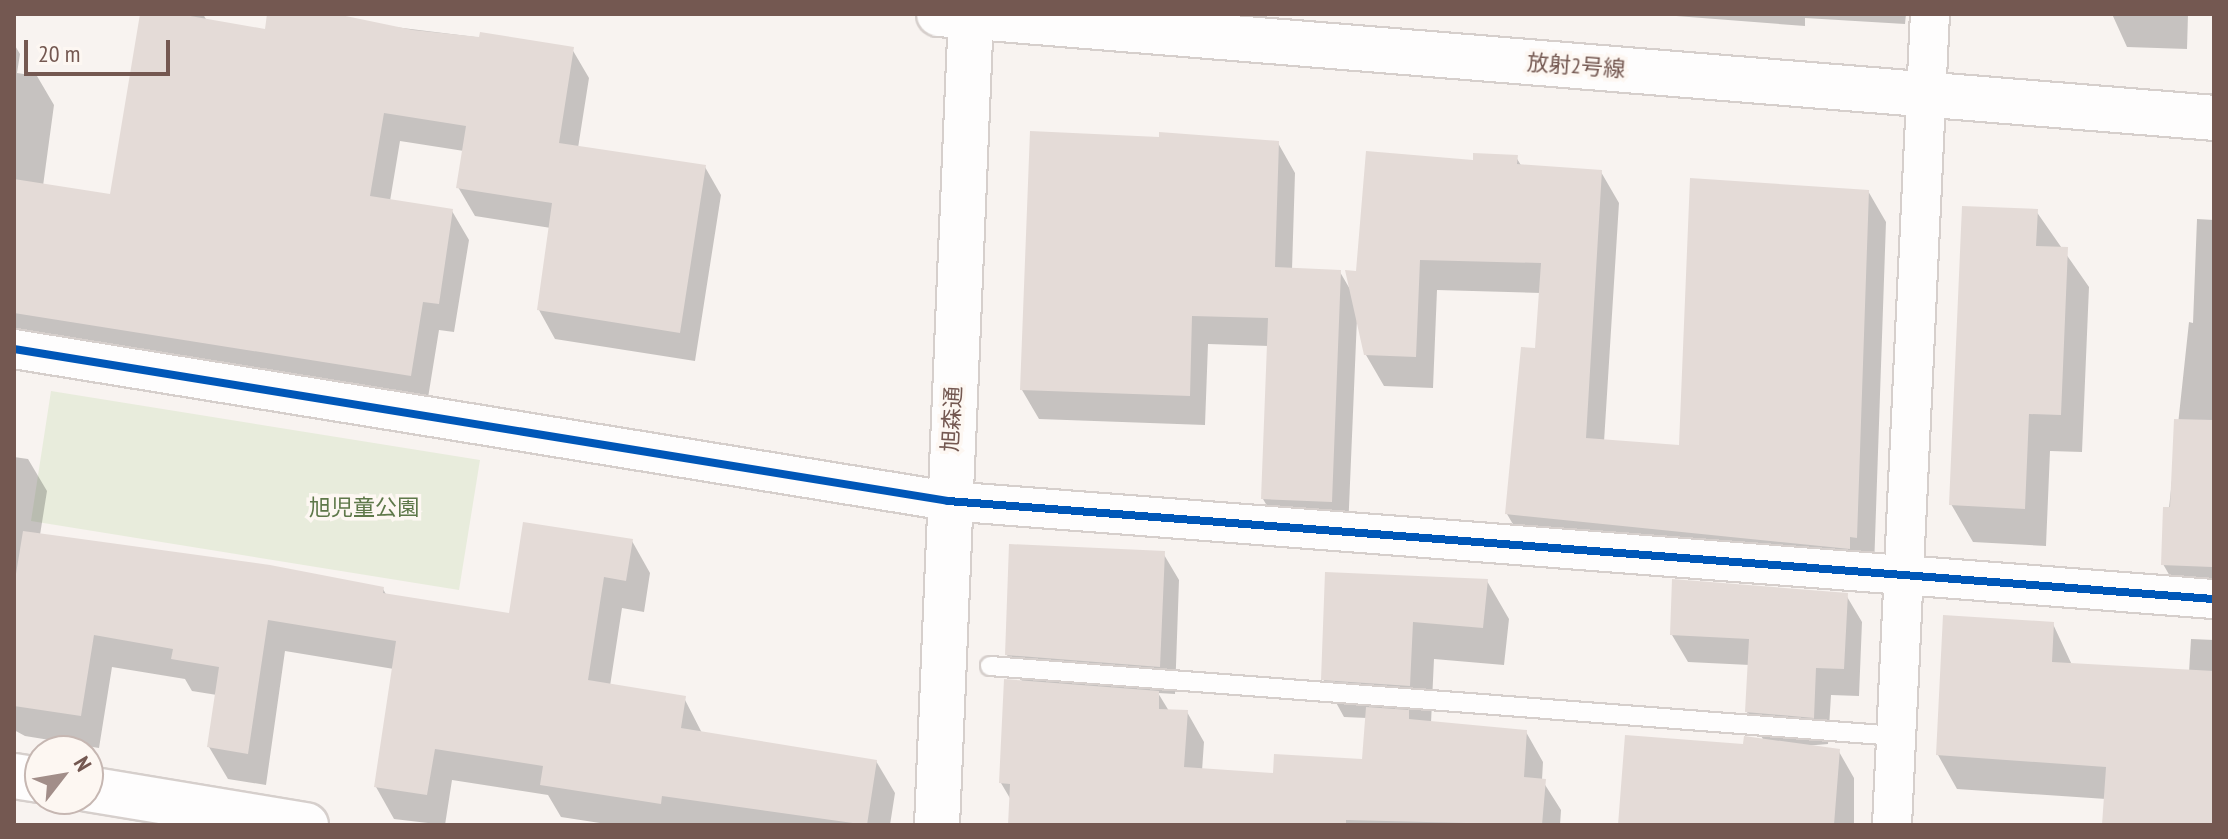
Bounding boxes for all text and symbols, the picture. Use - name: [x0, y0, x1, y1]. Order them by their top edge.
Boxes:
- scale bar: [28, 24, 174, 74]
- text: 20 m: [38, 38, 80, 69]
- street label: 放射2号線: [1526, 49, 1626, 83]
- street label: 旭森通: [937, 385, 967, 453]
- park label: 旭児童公園: [309, 495, 419, 521]
- north arrow: [24, 735, 104, 815]
- text: N: [68, 751, 98, 776]

